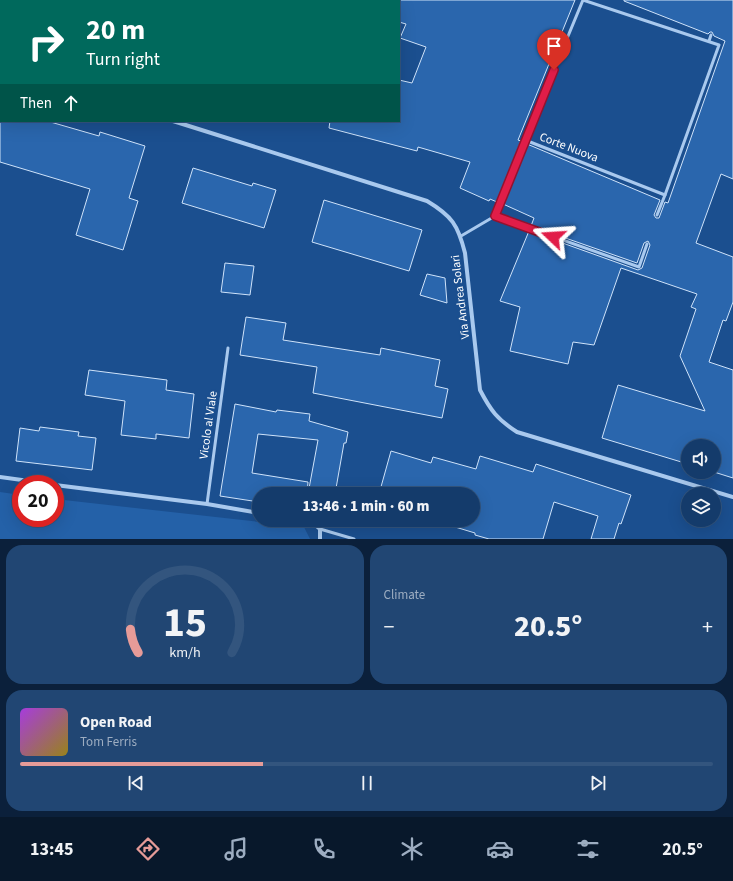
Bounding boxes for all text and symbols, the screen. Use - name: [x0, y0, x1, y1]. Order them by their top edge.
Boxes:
- text: 20 m: [86, 10, 145, 50]
- icon: right: [20, 16, 72, 68]
- pin: [537, 29, 571, 70]
- icon: arrive: [543, 35, 565, 57]
- text: Turn right: [86, 47, 160, 72]
- icon: ahead: [60, 92, 82, 114]
- text: Then: [20, 93, 52, 114]
- street label: Corte Nuova: [537, 128, 601, 167]
- position arrow: [532, 216, 574, 258]
- street label: Via Andrea Solari: [447, 254, 474, 340]
- street label: Vicolo al Viale: [195, 390, 222, 460]
- map controls: [681, 439, 721, 527]
- button: sound: [681, 439, 721, 479]
- speed limit sign: 20: [12, 475, 64, 527]
- button: layers: [681, 487, 721, 527]
- text: 13:46 · 1 min · 60 m: [303, 496, 429, 517]
- text: Climate: [384, 586, 425, 604]
- text: 15: [163, 592, 207, 652]
- text: 20.5°: [514, 605, 583, 648]
- text: −: [384, 611, 394, 643]
- text: +: [702, 611, 713, 643]
- text: km/h: [169, 641, 201, 662]
- text: Open Road: [80, 712, 152, 733]
- text: Tom Ferris: [80, 733, 137, 751]
- icon: previous: [125, 772, 147, 794]
- icon: pause: [356, 772, 378, 794]
- icon: next: [587, 772, 609, 794]
- icon: directions: [134, 835, 162, 863]
- icon: music: [222, 835, 250, 863]
- icon: phone: [310, 835, 338, 863]
- icon: climate: [398, 835, 426, 863]
- icon: car: [486, 835, 514, 863]
- icon: filters: [574, 835, 602, 863]
- text: 13:45: [30, 837, 73, 862]
- text: 20.5°: [662, 837, 703, 862]

